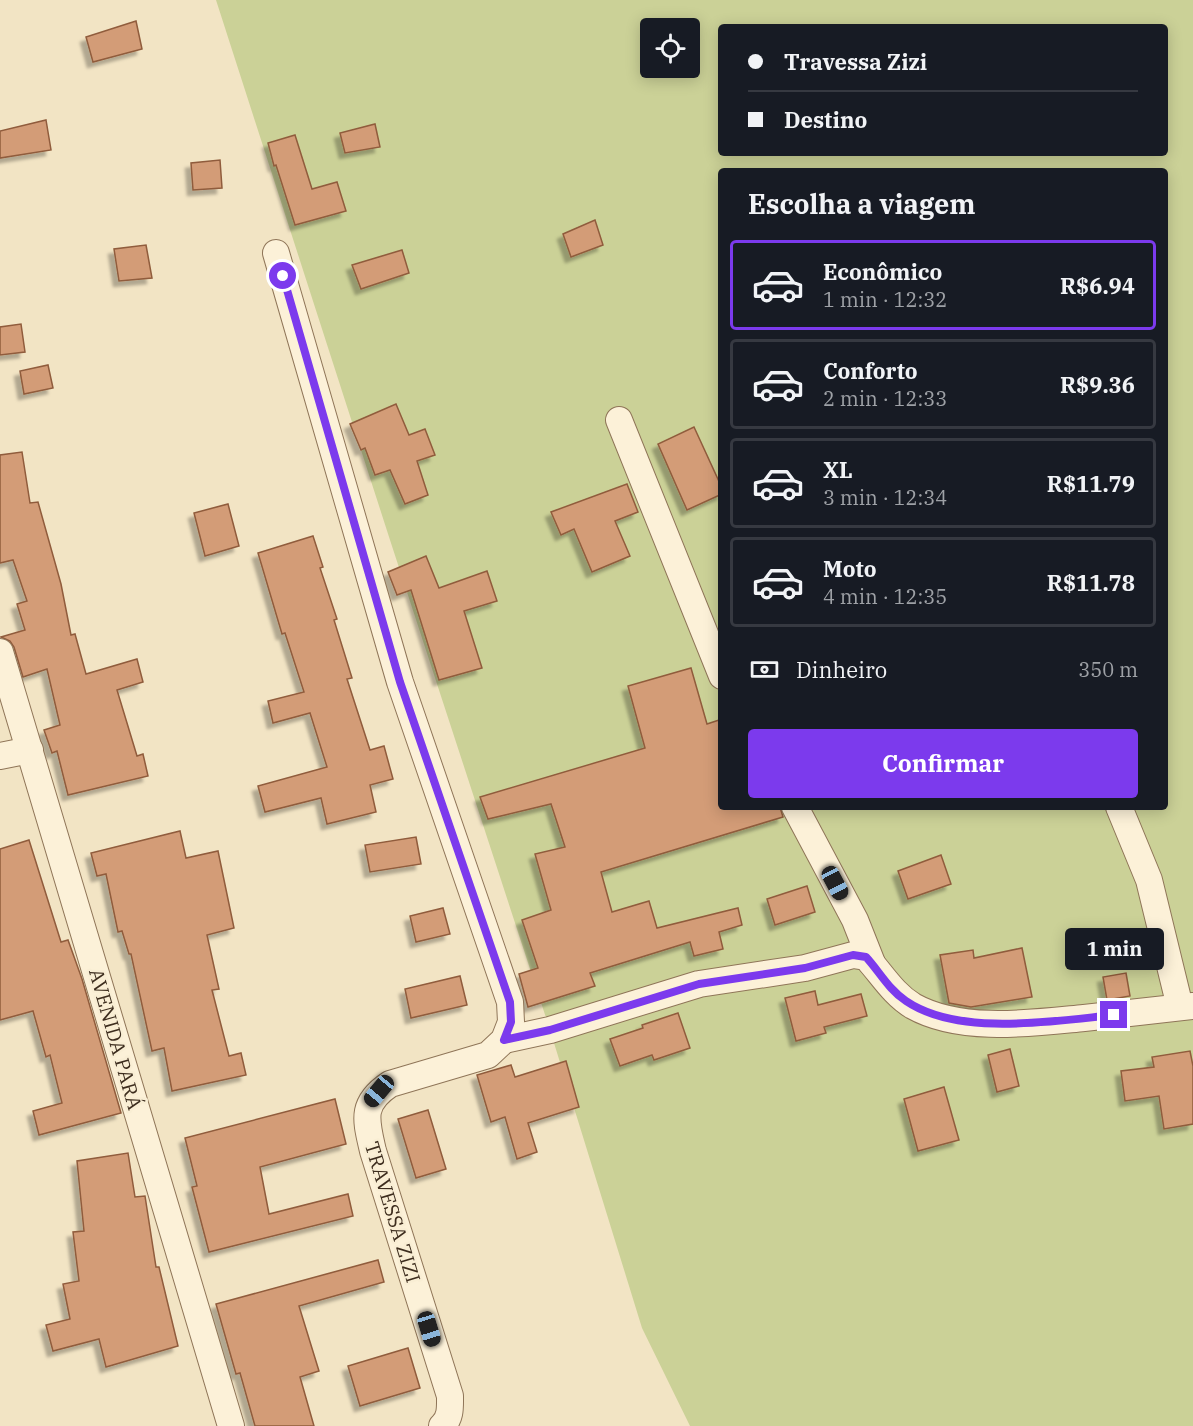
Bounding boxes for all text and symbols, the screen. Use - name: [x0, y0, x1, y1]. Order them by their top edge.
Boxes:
- map controls: [640, 18, 700, 78]
- button: locate: [640, 18, 700, 78]
- text: Travessa Zizi: [784, 47, 927, 76]
- text: Destino: [784, 105, 867, 134]
- text: Escolha a viagem: [748, 186, 975, 221]
- text: Econômico: [823, 257, 942, 286]
- icon: car: [751, 258, 805, 312]
- route start: [269, 262, 296, 289]
- text: R$6.94: [1060, 271, 1135, 300]
- text: 1 min · 12:32: [823, 286, 947, 313]
- text: Conforto: [823, 356, 918, 385]
- icon: car: [751, 357, 805, 411]
- text: R$9.36: [1060, 370, 1135, 399]
- text: 2 min · 12:33: [823, 385, 947, 412]
- text: XL: [823, 455, 853, 484]
- icon: car: [751, 456, 805, 510]
- text: R$11.79: [1047, 469, 1135, 498]
- text: 3 min · 12:34: [823, 484, 947, 511]
- text: Moto: [823, 554, 877, 583]
- icon: car: [751, 555, 805, 609]
- text: R$11.78: [1047, 568, 1135, 597]
- text: 4 min · 12:35: [823, 583, 947, 610]
- icon: cash: [748, 653, 781, 686]
- text: Dinheiro: [796, 655, 887, 684]
- text: 350 m: [1078, 656, 1138, 683]
- button: Confirmar: [748, 729, 1138, 798]
- car: [819, 863, 851, 903]
- callout: 1 min: [1064, 928, 1164, 970]
- text: 1 min: [1087, 935, 1143, 962]
- street label: AVENIDA PARÁ: [83, 965, 149, 1113]
- route end: [1100, 1001, 1127, 1028]
- car: [361, 1071, 397, 1111]
- street label: TRAVESSA ZIZI: [359, 1138, 427, 1286]
- car: [415, 1309, 443, 1349]

